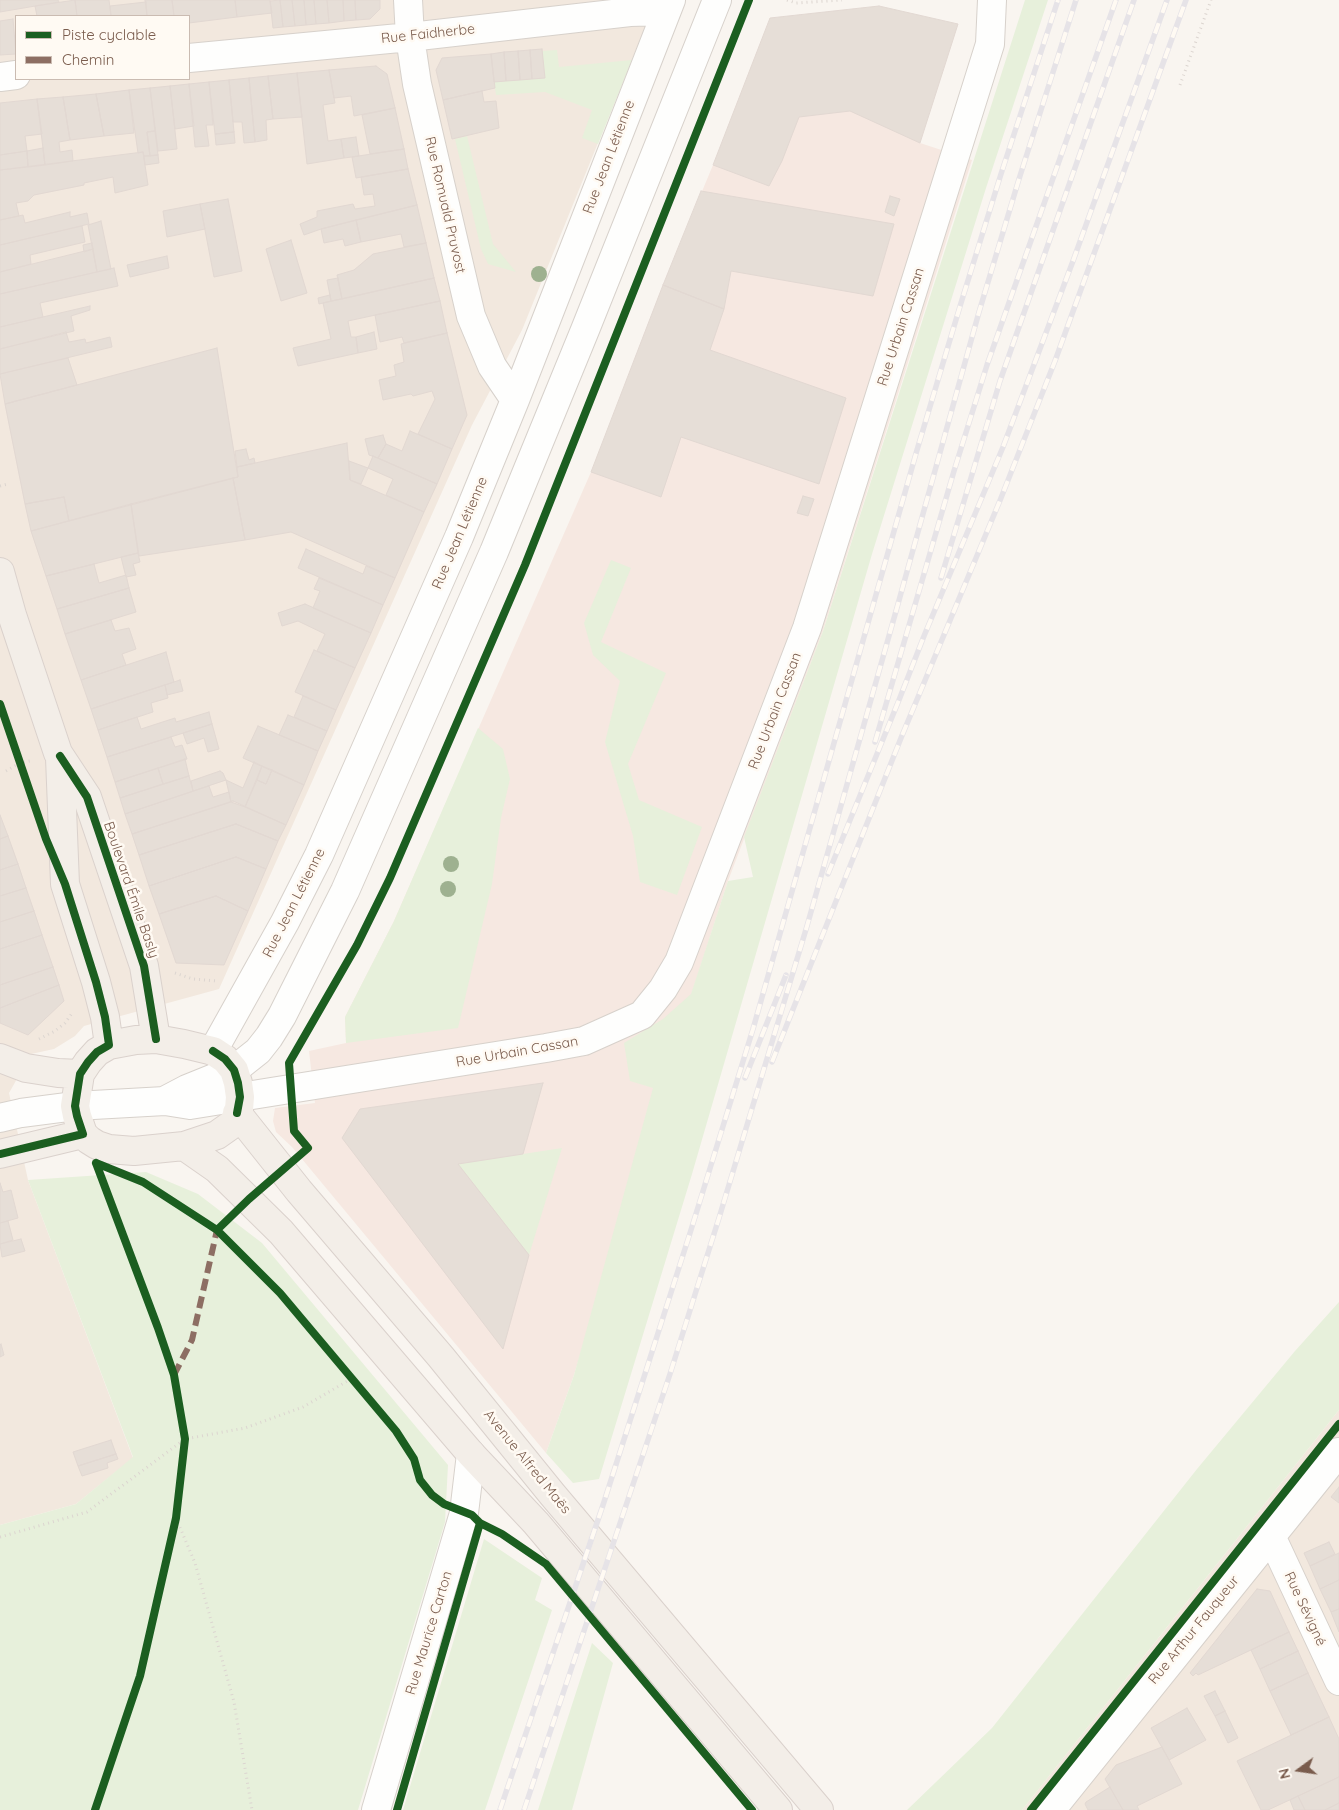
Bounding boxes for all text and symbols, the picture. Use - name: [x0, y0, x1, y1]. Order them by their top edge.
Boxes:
- legend: [15, 15, 190, 80]
- street label: Rue Faidherbe: [380, 21, 476, 47]
- text: Piste cyclable: [62, 25, 156, 44]
- text: Chemin: [62, 50, 114, 69]
- street label: Rue Jean Létienne: [580, 98, 638, 216]
- street label: Rue Romuald Pruvost: [421, 135, 469, 275]
- street label: Rue Urbain Cassan: [874, 266, 928, 388]
- street label: Rue Jean Létienne: [429, 474, 491, 592]
- street label: Rue Urbain Cassan: [745, 650, 805, 772]
- street label: Boulevard Émile Basly: [100, 819, 162, 961]
- street label: Rue Jean Létienne: [259, 846, 329, 960]
- street label: Rue Urbain Cassan: [455, 1033, 579, 1071]
- street label: Avenue Alfred Maës: [480, 1407, 574, 1517]
- street label: Rue Maurice Carton: [402, 1569, 456, 1697]
- street label: Rue Sévigné: [1281, 1569, 1329, 1649]
- street label: Rue Arthur Fauqueur: [1145, 1572, 1243, 1688]
- north arrow: [1274, 1745, 1324, 1795]
- text: N: [1274, 1766, 1294, 1781]

